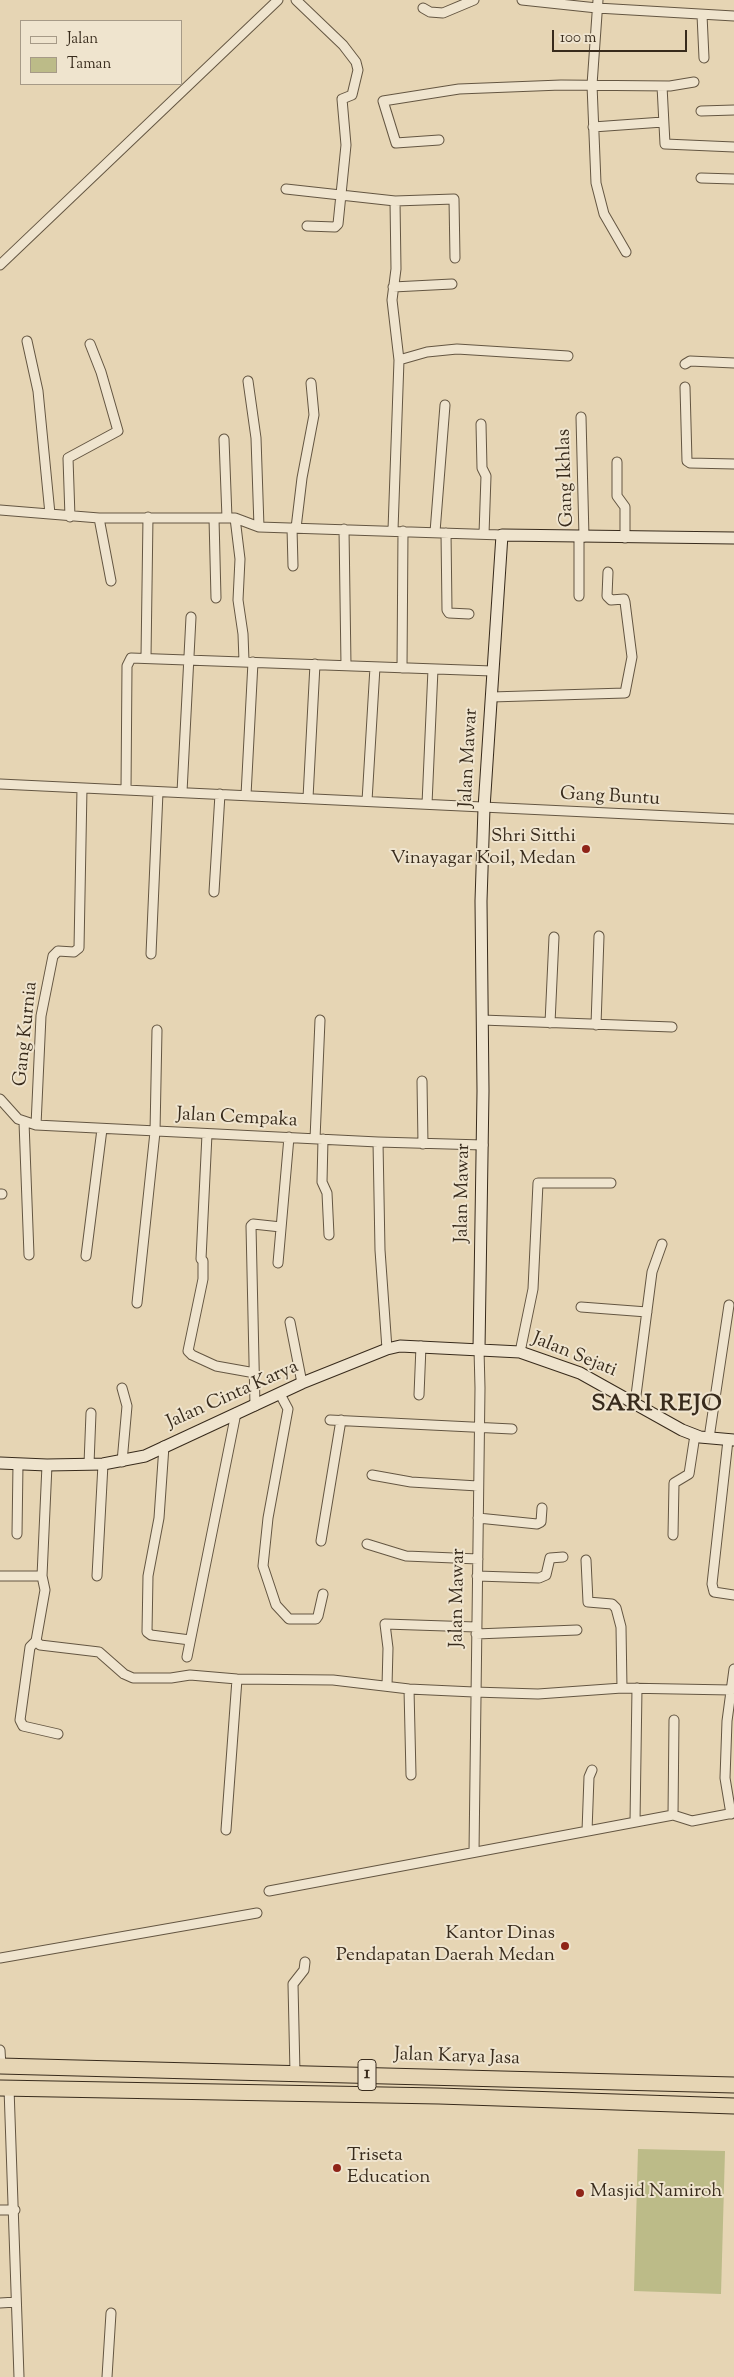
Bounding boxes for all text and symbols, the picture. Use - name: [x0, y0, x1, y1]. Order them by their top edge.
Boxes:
- legend: [20, 20, 182, 85]
- scale bar: [554, 20, 689, 52]
- text: 100 m: [560, 28, 596, 49]
- text: Jalan: [67, 29, 98, 50]
- text: Taman: [67, 54, 111, 75]
- street label: Gang Ikhlas: [554, 428, 580, 528]
- street label: Jalan Mawar: [456, 708, 484, 808]
- street label: Gang Buntu: [559, 784, 661, 812]
- place label: Shri Sitthi Vinayagar Koil, Medan: [390, 827, 576, 871]
- marker: Shri Sitthi Vinayagar Koil, Medan: [580, 843, 592, 855]
- street label: Gang Kurnia: [10, 980, 44, 1088]
- street label: Jalan Cempaka: [176, 1104, 298, 1134]
- street label: Jalan Mawar: [452, 1143, 476, 1243]
- street label: Jalan Sejati: [528, 1329, 620, 1383]
- street label: Jalan Cinta Karya: [164, 1357, 302, 1435]
- district label: SARI REJO: [590, 1392, 724, 1420]
- street label: Jalan Mawar: [447, 1548, 471, 1648]
- place label: Kantor Dinas Pendapatan Daerah Medan: [336, 1924, 555, 1968]
- marker: Kantor Dinas Pendapatan Daerah Medan: [559, 1940, 571, 1952]
- street label: Jalan Karya Jasa: [394, 2044, 520, 2072]
- road number: 1: [358, 2060, 376, 2090]
- place label: Triseta Education: [347, 2146, 431, 2190]
- marker: Triseta Education: [331, 2162, 343, 2174]
- place label: Masjid Namiroh: [590, 2182, 723, 2204]
- marker: Masjid Namiroh: [574, 2187, 586, 2199]

